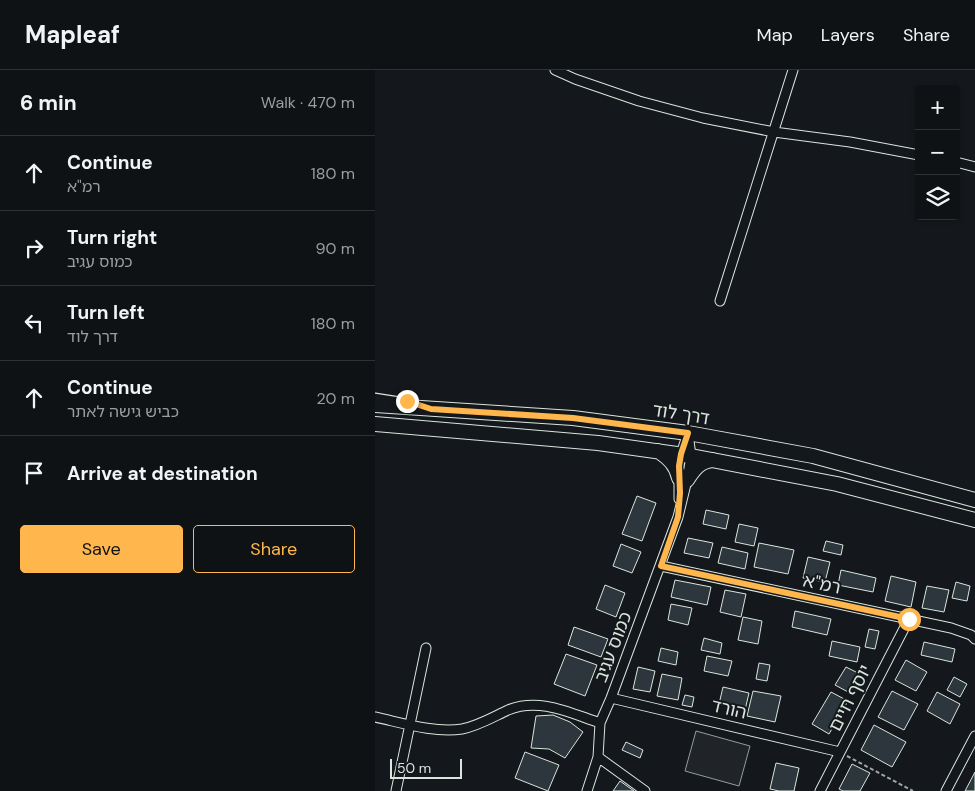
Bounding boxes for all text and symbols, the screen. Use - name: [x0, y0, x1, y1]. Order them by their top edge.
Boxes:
- text: Mapleaf: [25, 19, 120, 50]
- text: Map: [757, 23, 793, 47]
- text: Layers: [821, 23, 875, 47]
- text: Share: [903, 23, 950, 47]
- map controls: [915, 85, 960, 220]
- button: +: [915, 85, 960, 130]
- text: 6 min: [20, 89, 77, 117]
- text: Walk · 470 m: [261, 92, 355, 113]
- button: −: [915, 130, 960, 175]
- text: Continue: [67, 150, 153, 175]
- icon: ahead: [20, 159, 48, 187]
- text: 180 m: [311, 163, 355, 184]
- button: layers: [915, 175, 960, 220]
- text: רמ"א: [67, 176, 101, 197]
- text: Turn right: [67, 225, 157, 250]
- icon: right: [20, 234, 48, 262]
- text: 90 m: [315, 238, 355, 259]
- text: כמוס עגיב: [67, 251, 133, 272]
- text: Turn left: [67, 300, 145, 325]
- icon: left: [20, 309, 48, 337]
- text: 180 m: [311, 313, 355, 334]
- text: דרך לוד: [67, 326, 118, 347]
- text: Continue: [67, 375, 153, 400]
- icon: ahead: [20, 384, 48, 412]
- text: 20 m: [316, 388, 355, 409]
- route end: [396, 390, 419, 413]
- street label: דרך לוד: [651, 398, 711, 430]
- text: כביש גישה לאתר: [67, 401, 179, 422]
- icon: arrive: [20, 459, 48, 487]
- text: Arrive at destination: [67, 461, 258, 486]
- button: Save: [20, 525, 183, 573]
- button: Share: [193, 525, 355, 573]
- street label: רמ"א: [801, 568, 843, 600]
- street label: כמוס עגיב: [589, 608, 637, 686]
- route start: [898, 608, 921, 631]
- street label: יוסף חיים: [823, 661, 877, 735]
- street label: הורד: [709, 693, 749, 725]
- scale bar: [390, 756, 463, 779]
- text: 50 m: [397, 759, 431, 777]

